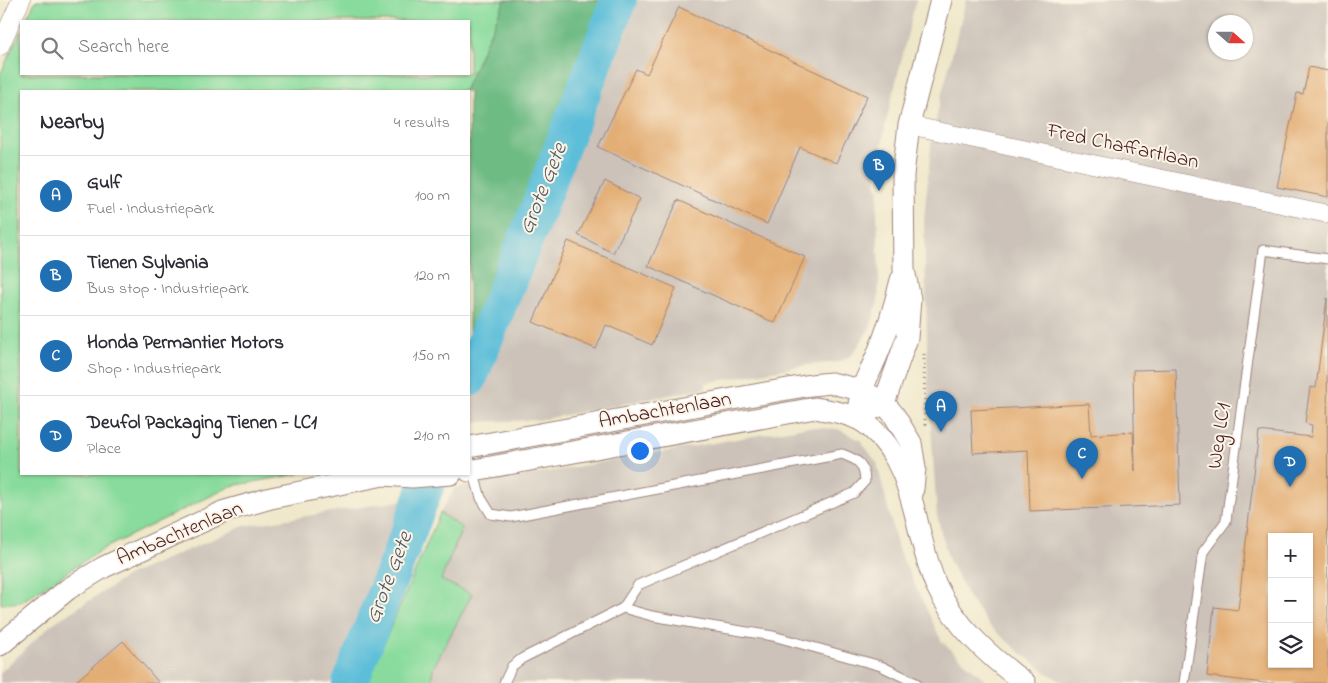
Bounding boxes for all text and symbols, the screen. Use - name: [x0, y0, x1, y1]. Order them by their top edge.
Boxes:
- north arrow: [1208, 15, 1253, 60]
- search box: [20, 20, 470, 75]
- icon: search: [38, 34, 66, 62]
- text: Search here: [78, 34, 169, 61]
- text: Nearby: [40, 108, 104, 138]
- text: 4 results: [394, 111, 450, 135]
- street label: Fred Chaffartlaan: [1043, 116, 1202, 178]
- water label: Grote Gete: [511, 138, 577, 239]
- pin: B: [863, 150, 895, 191]
- text: Gulf: [87, 170, 122, 197]
- text: A: [51, 184, 61, 208]
- text: 100 m: [415, 184, 450, 208]
- text: Fuel · Industriepark: [87, 197, 214, 221]
- text: Tienen Sylvania: [87, 250, 208, 277]
- text: B: [51, 264, 61, 288]
- text: 120 m: [414, 264, 450, 288]
- text: Bus stop · Industriepark: [87, 277, 249, 301]
- text: Honda Permantier Motors: [87, 330, 284, 357]
- text: C: [52, 344, 60, 368]
- text: 150 m: [412, 344, 450, 368]
- text: Shop · Industriepark: [87, 357, 221, 381]
- street label: Ambachtenlaan: [596, 385, 734, 437]
- pin: A: [925, 391, 957, 432]
- street label: Weg LC1: [1201, 401, 1241, 471]
- text: Deufol Packaging Tienen - LC1: [87, 410, 317, 437]
- text: D: [50, 424, 62, 448]
- text: 210 m: [414, 424, 450, 448]
- text: Place: [87, 437, 121, 461]
- your location: [627, 438, 653, 464]
- pin: C: [1066, 438, 1098, 479]
- pin: D: [1274, 446, 1306, 487]
- street label: Ambachtenlaan: [112, 494, 248, 574]
- water label: Grote Gete: [358, 527, 422, 628]
- map controls: [1268, 533, 1313, 668]
- button: +: [1268, 533, 1313, 578]
- button: −: [1268, 578, 1313, 623]
- button: layers: [1268, 623, 1313, 668]

